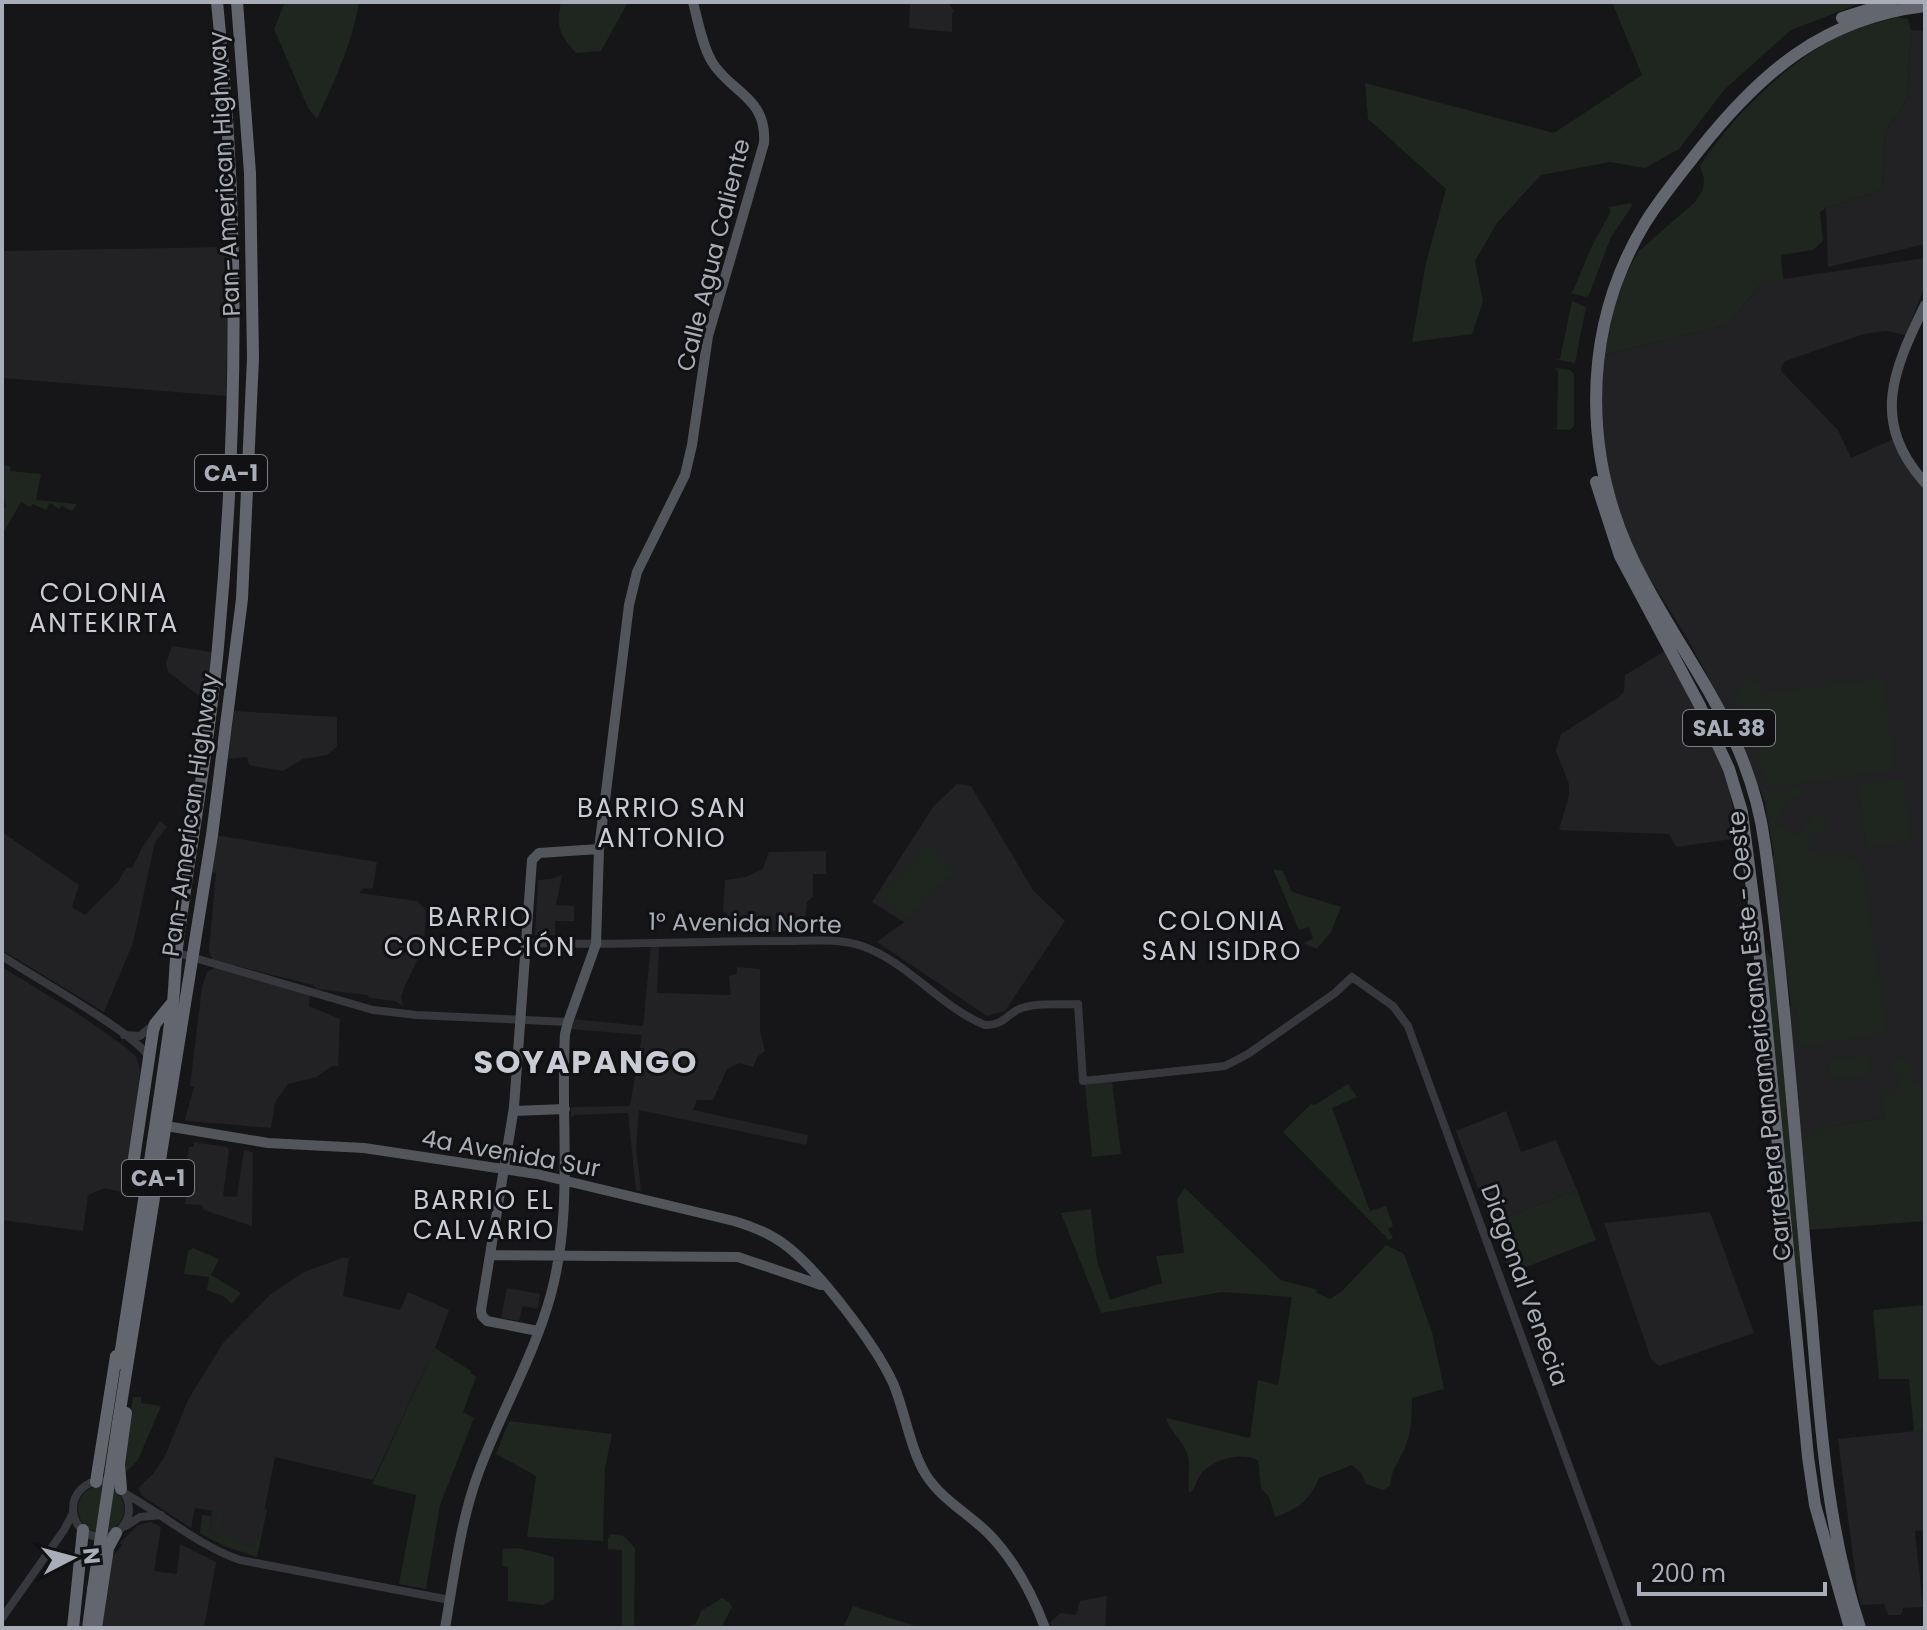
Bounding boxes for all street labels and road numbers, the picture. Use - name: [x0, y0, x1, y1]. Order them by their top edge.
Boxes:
- street label: Pan-American Highway: [200, 30, 248, 317]
- street label: Calle Agua Caliente: [668, 135, 758, 375]
- road number: CA-1: [195, 455, 267, 491]
- street label: Pan-American Highway: [154, 671, 226, 959]
- road number: SAL 38: [1683, 710, 1775, 746]
- street label: Carretera Panamericana Este - Oeste: [1719, 809, 1799, 1263]
- street label: 1° Avenida Norte: [648, 905, 842, 941]
- street label: 4a Avenida Sur: [419, 1121, 603, 1185]
- road number: CA-1: [122, 1160, 194, 1196]
- street label: Diagonal Venecia: [1473, 1179, 1577, 1391]

